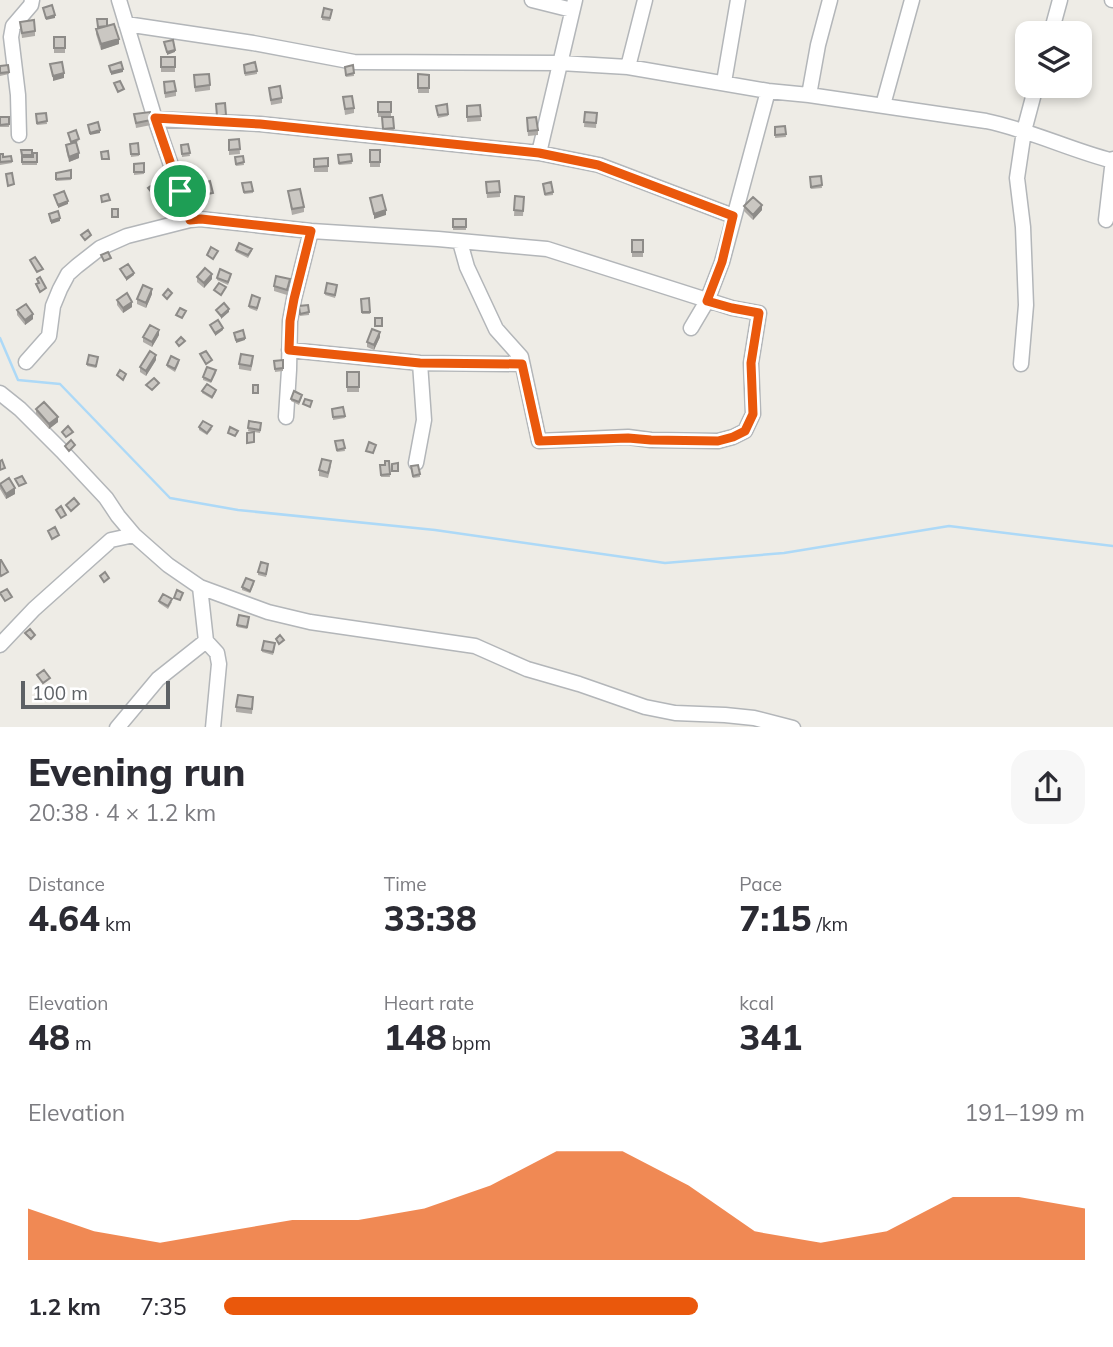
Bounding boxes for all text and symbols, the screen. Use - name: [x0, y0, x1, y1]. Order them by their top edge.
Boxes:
- map controls: [1015, 21, 1092, 98]
- button: layers: [1015, 21, 1092, 98]
- pin: [150, 161, 210, 221]
- icon: arrive: [161, 172, 199, 210]
- scale bar: [21, 678, 170, 710]
- text: 100 m: [32, 681, 88, 705]
- text: Evening run: [28, 748, 246, 796]
- button: share: [1011, 750, 1085, 824]
- text: 20:38 · 4 × 1.2 km: [28, 798, 216, 827]
- text: Distance: [28, 872, 105, 896]
- text: Time: [384, 872, 427, 896]
- text: Pace: [739, 872, 782, 896]
- text: 4.64: [28, 896, 100, 940]
- text: 33:38: [384, 896, 477, 940]
- text: 7:15: [739, 896, 811, 940]
- text: km: [100, 912, 132, 936]
- text: /km: [811, 912, 848, 936]
- text: Elevation: [28, 991, 108, 1015]
- text: Heart rate: [384, 991, 474, 1015]
- text: kcal: [739, 991, 774, 1015]
- text: 48: [28, 1015, 70, 1059]
- text: 148: [384, 1015, 447, 1059]
- text: 341: [739, 1015, 802, 1059]
- text: m: [70, 1031, 92, 1055]
- text: bpm: [447, 1031, 491, 1055]
- text: Elevation: [28, 1098, 125, 1127]
- text: 191–199 m: [964, 1098, 1085, 1127]
- text: 1.2 km: [28, 1292, 101, 1321]
- text: 7:35: [140, 1292, 187, 1321]

